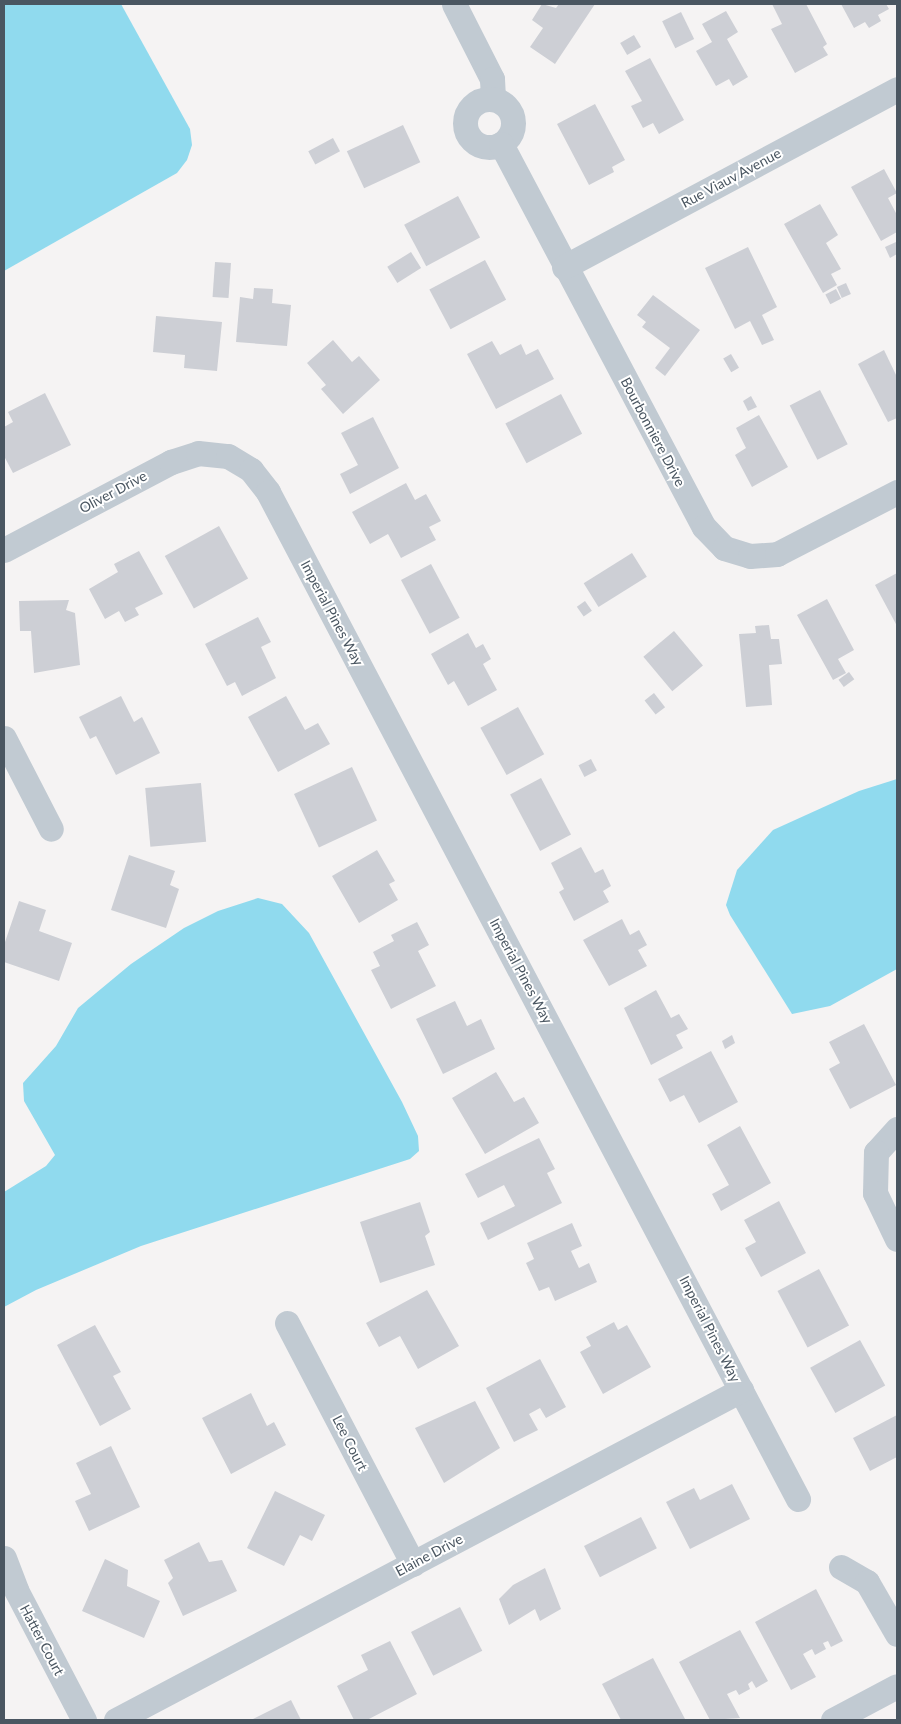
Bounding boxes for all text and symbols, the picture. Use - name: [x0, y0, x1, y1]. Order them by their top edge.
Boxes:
- street label: Rue Viauv Avenue: [678, 144, 784, 212]
- street label: Bourbonniere Drive: [617, 375, 689, 489]
- street label: Oliver Drive: [76, 467, 150, 517]
- street label: Imperial Pines Way: [297, 557, 367, 669]
- street label: Imperial Pines Way: [486, 915, 556, 1027]
- street label: Imperial Pines Way: [676, 1273, 744, 1385]
- street label: Lee Court: [329, 1412, 371, 1474]
- street label: Elaine Drive: [392, 1530, 466, 1580]
- street label: Hatter Court: [16, 1602, 68, 1678]

